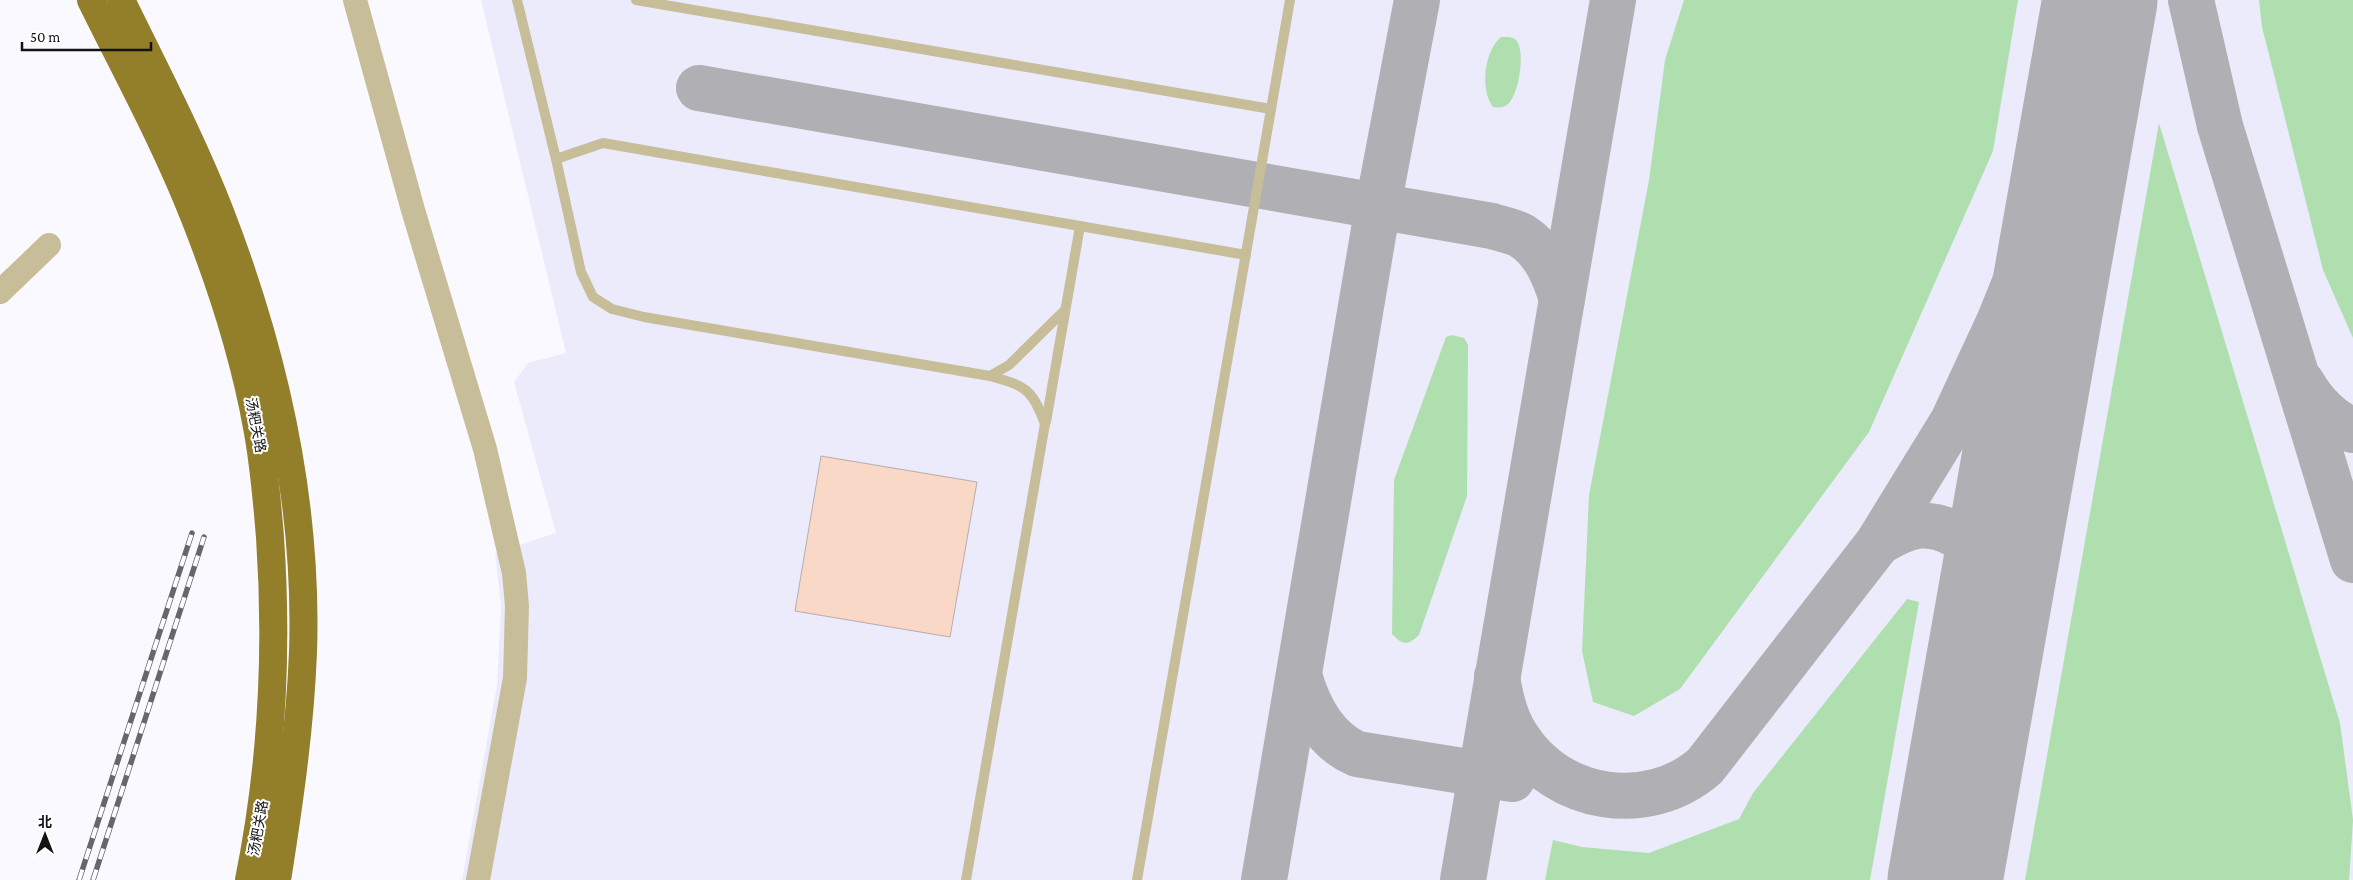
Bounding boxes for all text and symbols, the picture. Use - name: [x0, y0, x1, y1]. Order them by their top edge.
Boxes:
- scale bar: [22, 20, 151, 52]
- text: 50 m: [30, 29, 60, 45]
- street label: 汤粑关路: [243, 396, 269, 454]
- street label: 汤粑关路: [245, 799, 271, 857]
- north arrow: [20, 810, 70, 860]
- text: 北: [38, 814, 52, 830]

